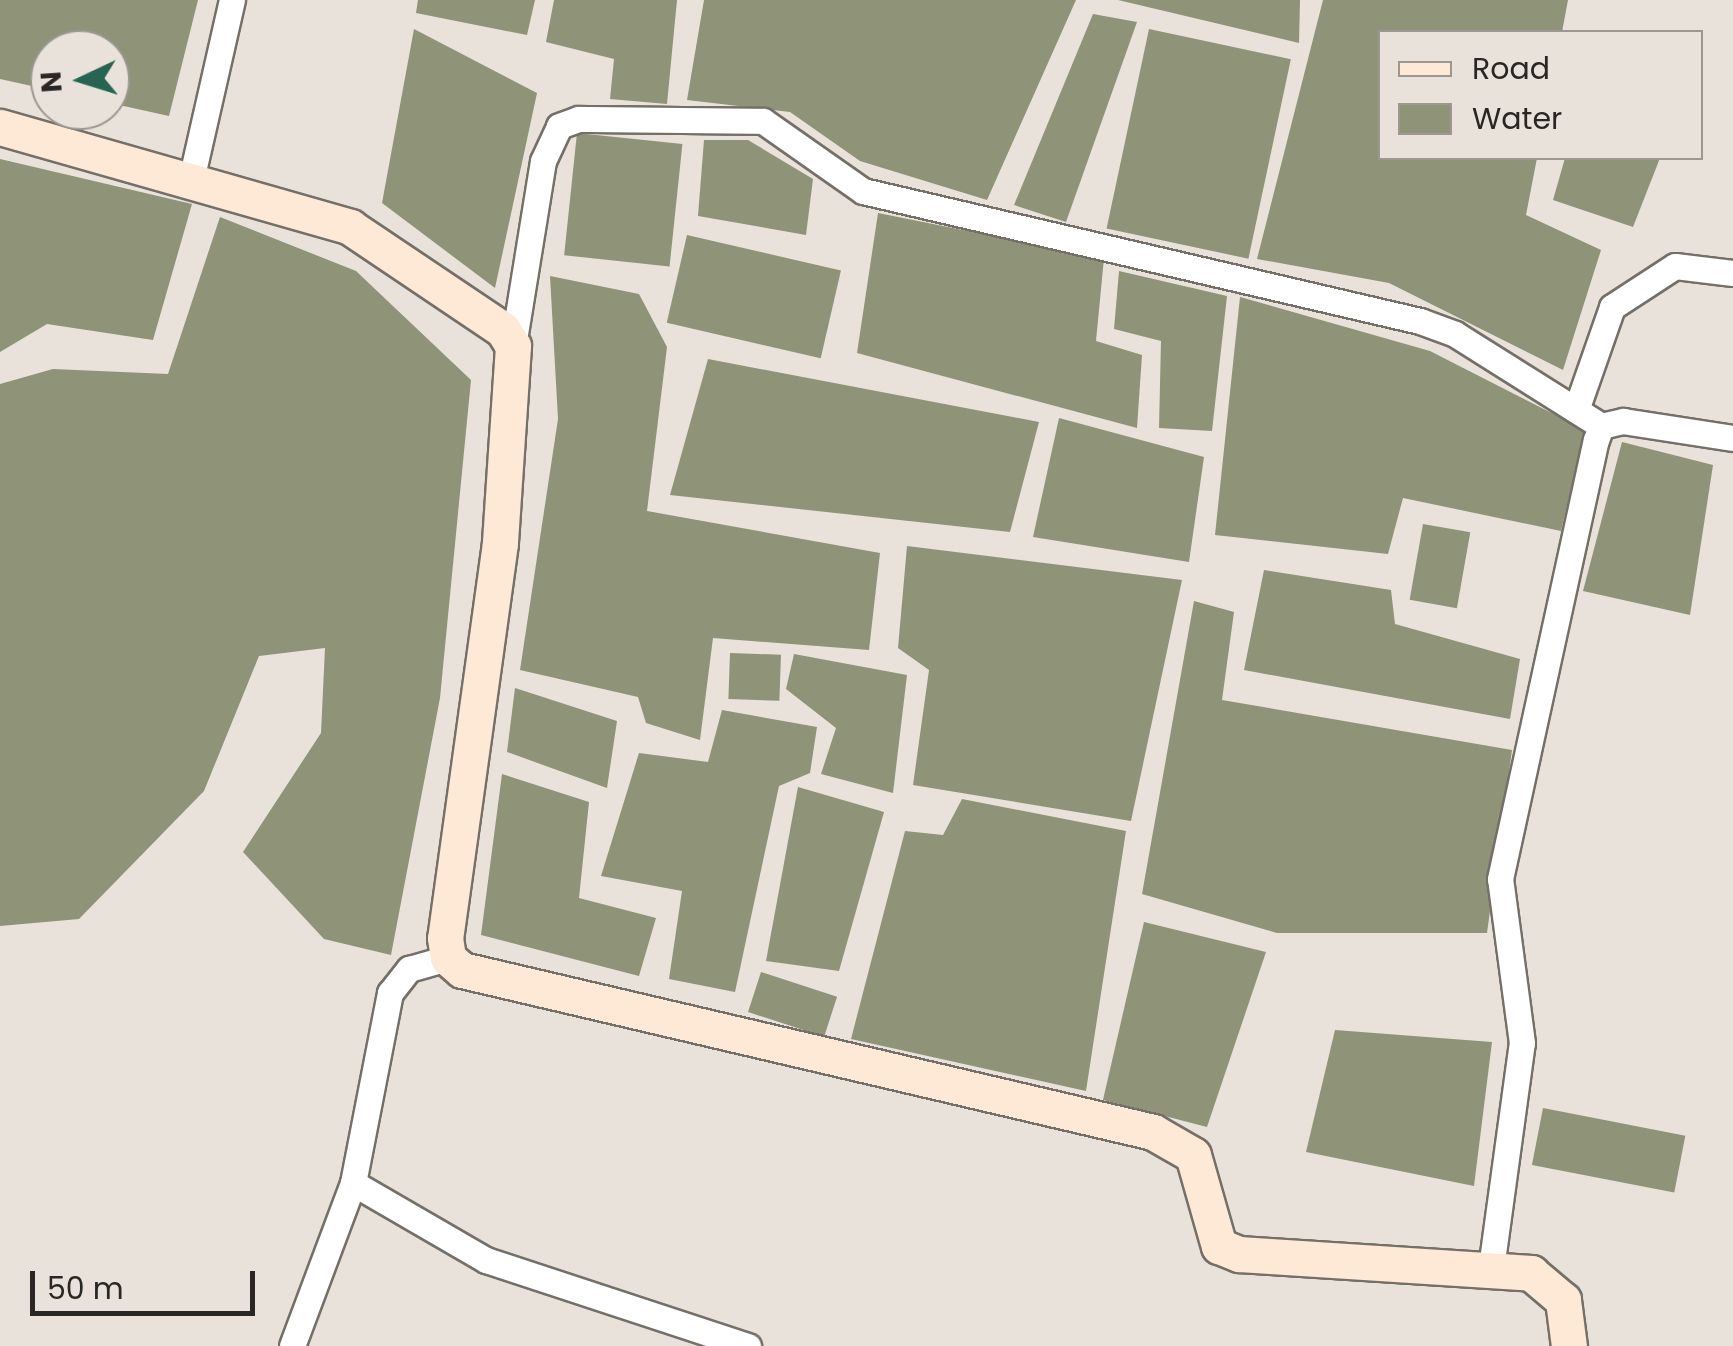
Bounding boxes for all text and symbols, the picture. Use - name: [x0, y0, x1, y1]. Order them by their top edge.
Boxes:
- north arrow: [30, 30, 130, 130]
- legend: [1378, 30, 1703, 160]
- text: Road: [1472, 47, 1550, 90]
- text: N: [31, 70, 72, 94]
- text: Water: [1472, 97, 1562, 140]
- scale bar: [35, 1251, 260, 1313]
- text: 50 m: [47, 1267, 124, 1310]

